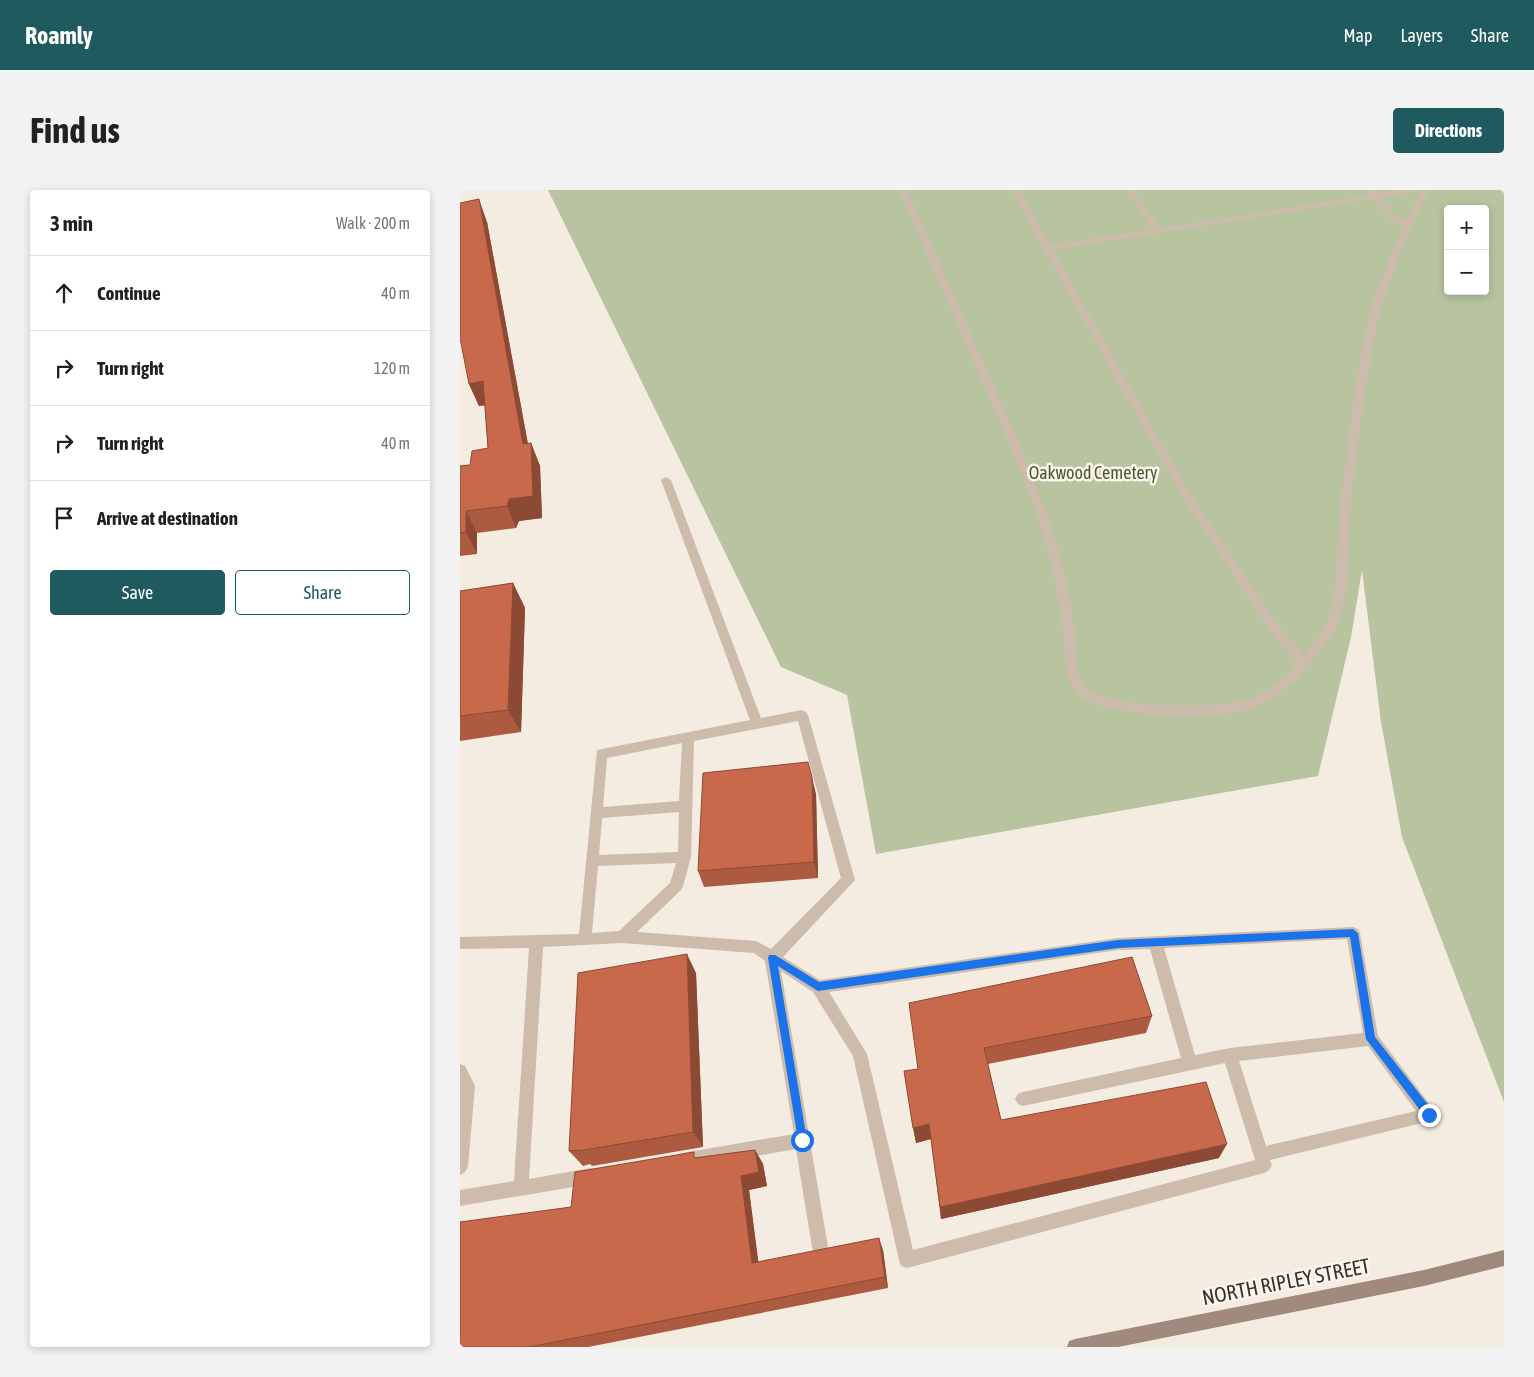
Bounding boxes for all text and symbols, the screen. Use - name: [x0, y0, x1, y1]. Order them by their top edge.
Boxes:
- text: Roamly: [25, 22, 93, 49]
- text: Map: [1343, 25, 1372, 46]
- text: Layers: [1400, 25, 1443, 46]
- text: Share: [1471, 25, 1509, 46]
- button: Directions: [1393, 108, 1504, 153]
- text: Find us: [30, 110, 120, 150]
- map controls: [1444, 205, 1489, 295]
- button: +: [1444, 205, 1489, 250]
- text: 3 min: [50, 211, 93, 235]
- text: Walk · 200 m: [336, 214, 410, 232]
- button: −: [1444, 250, 1489, 295]
- icon: ahead: [50, 279, 78, 307]
- text: Continue: [97, 282, 161, 304]
- text: 40 m: [381, 284, 410, 302]
- icon: right: [50, 354, 78, 382]
- text: Turn right: [97, 357, 164, 379]
- text: 120 m: [374, 359, 410, 377]
- icon: right: [50, 429, 78, 457]
- text: Turn right: [97, 432, 164, 454]
- text: 40 m: [381, 434, 410, 452]
- park label: Oakwood Cemetery: [1029, 462, 1157, 483]
- icon: arrive: [50, 504, 78, 532]
- text: Arrive at destination: [97, 507, 238, 529]
- button: Save: [50, 570, 225, 615]
- button: Share: [235, 570, 410, 615]
- route end: [1418, 1104, 1441, 1127]
- route start: [791, 1129, 814, 1152]
- street label: NORTH RIPLEY STREET: [1200, 1253, 1372, 1309]

